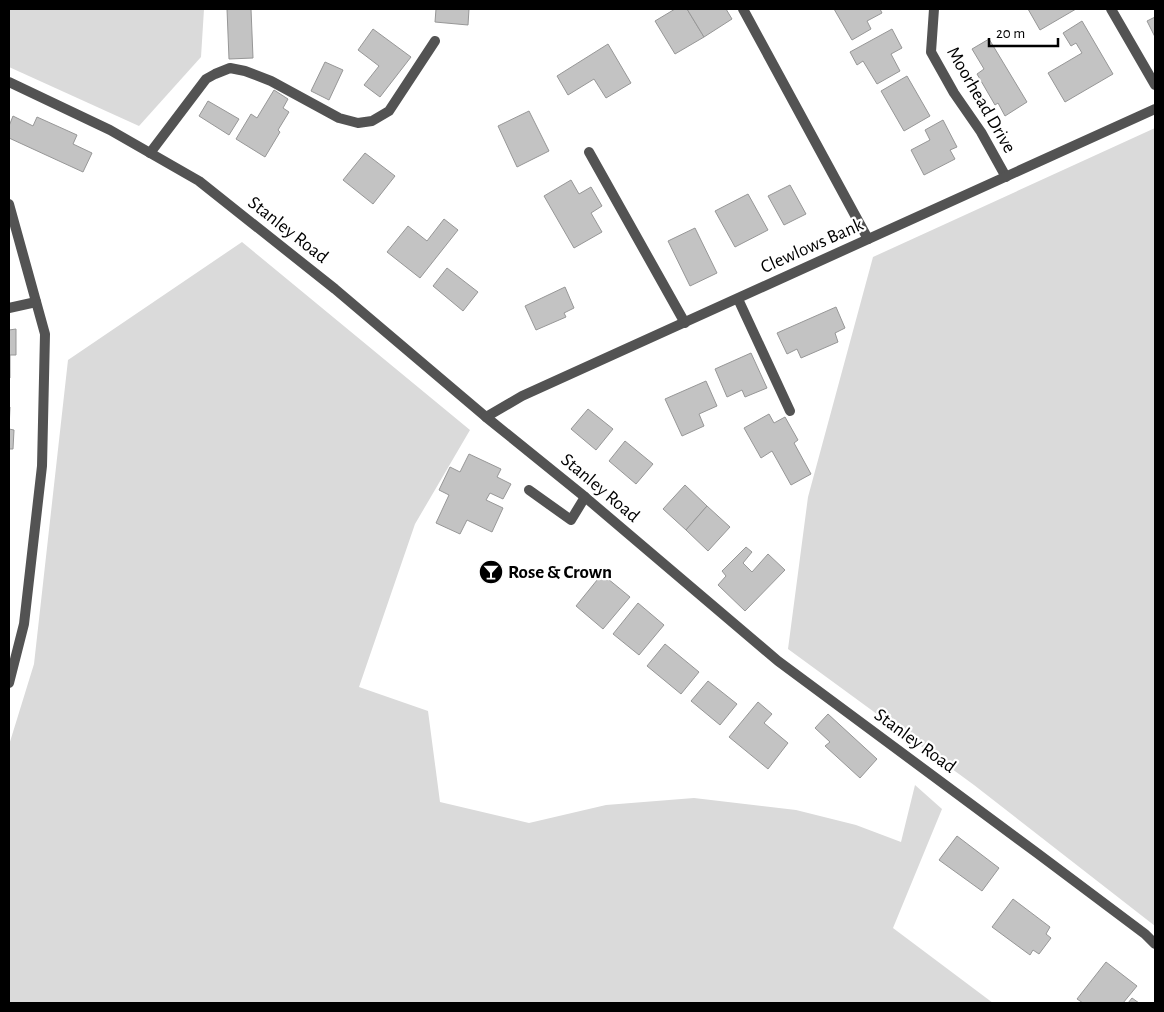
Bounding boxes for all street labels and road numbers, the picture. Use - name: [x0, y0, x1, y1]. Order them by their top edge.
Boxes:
- street label: Moorhead Drive: [943, 44, 1019, 156]
- street label: Stanley Road: [244, 193, 332, 267]
- street label: Clewlows Bank: [758, 215, 866, 277]
- street label: Stanley Road: [557, 450, 643, 526]
- street label: Stanley Road: [871, 705, 960, 777]

